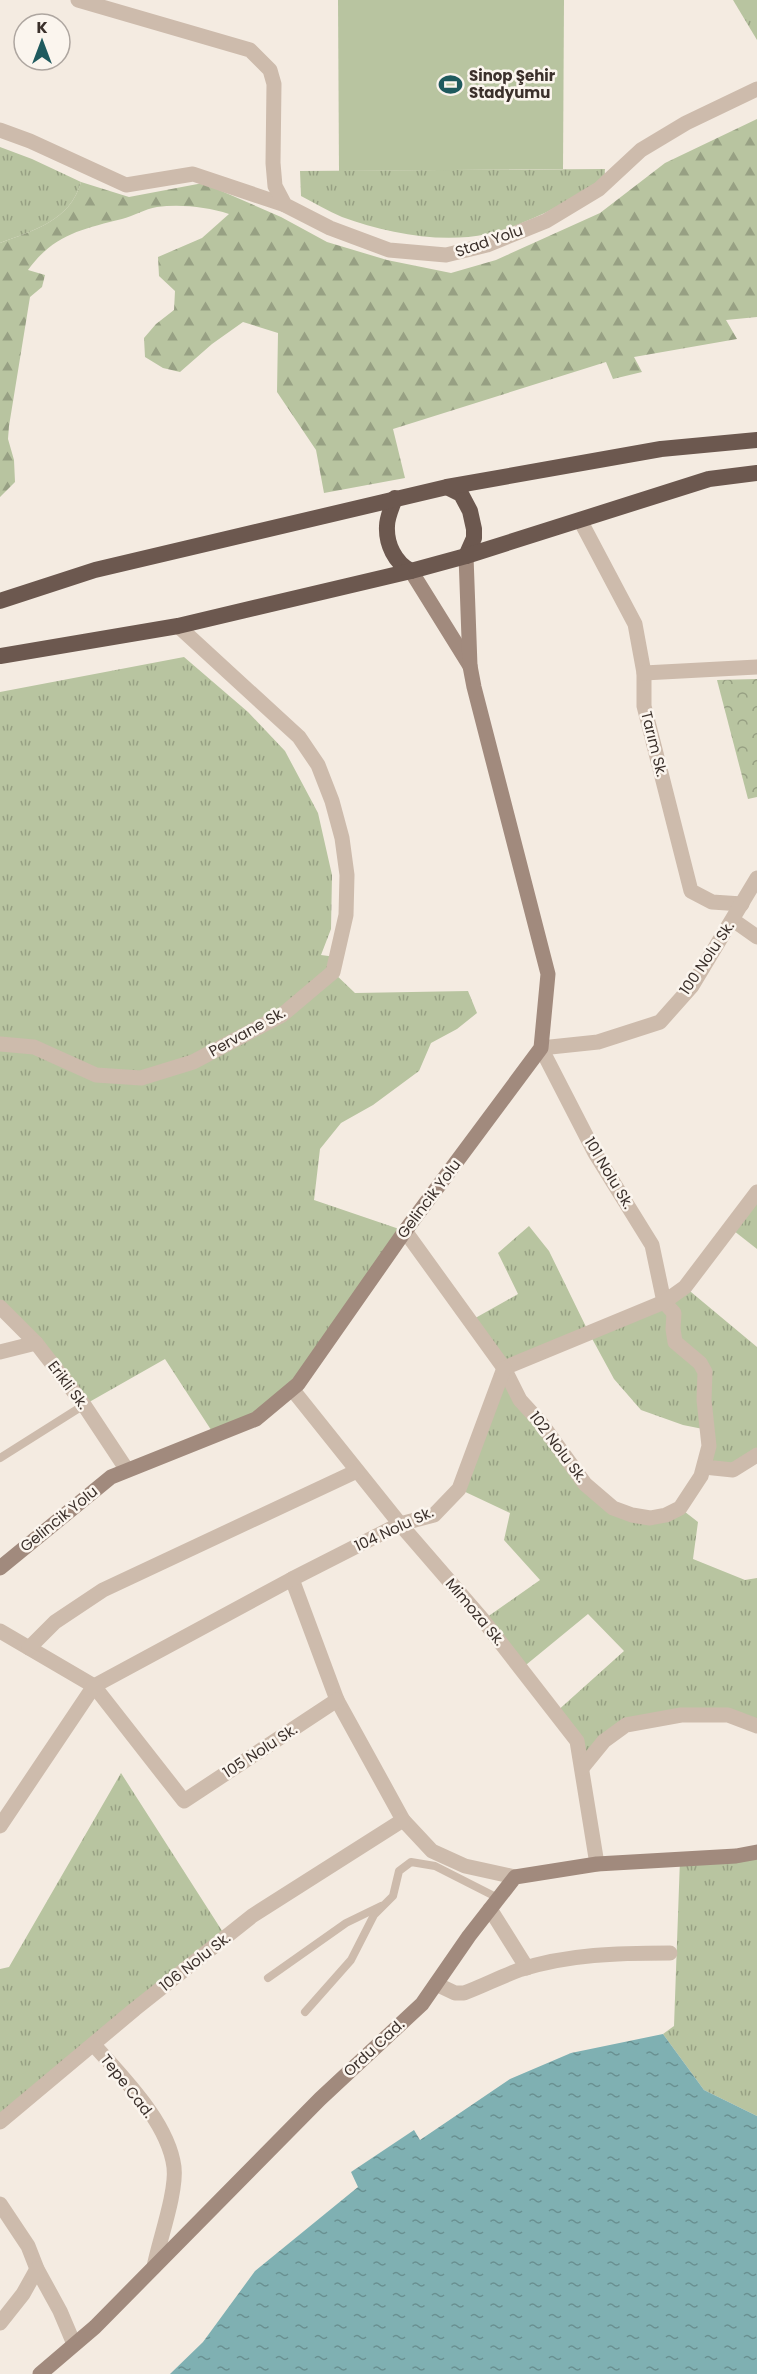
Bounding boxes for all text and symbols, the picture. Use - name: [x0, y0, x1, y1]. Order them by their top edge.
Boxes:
- north arrow: [12, 12, 72, 72]
- text: K: [36, 16, 48, 39]
- place label: Sinop Şehir Stadyumu: [469, 65, 556, 103]
- sports icon: Sinop Şehir Stadyumu: [438, 72, 464, 98]
- street label: Stad Yolu: [452, 219, 525, 262]
- street label: Tarım Sk.: [636, 709, 673, 779]
- street label: 100 Nolu Sk.: [674, 917, 739, 999]
- street label: Pervane Sk.: [205, 1002, 289, 1061]
- street label: 101 Nolu Sk.: [580, 1133, 639, 1213]
- street label: Gelincik Yolu: [392, 1155, 465, 1243]
- street label: Erikli Sk.: [43, 1356, 94, 1413]
- street label: 102 Nolu Sk.: [525, 1407, 592, 1487]
- street label: Gelincik Yolu: [15, 1481, 102, 1556]
- street label: 104 Nolu Sk.: [351, 1501, 437, 1556]
- street label: Mimoza Sk.: [441, 1573, 510, 1650]
- street label: 105 Nolu Sk.: [218, 1719, 301, 1782]
- street label: 106 Nolu Sk.: [155, 1927, 235, 1996]
- street label: Ordu Cad.: [339, 2014, 409, 2081]
- street label: Tepe Cad.: [96, 2049, 159, 2122]

